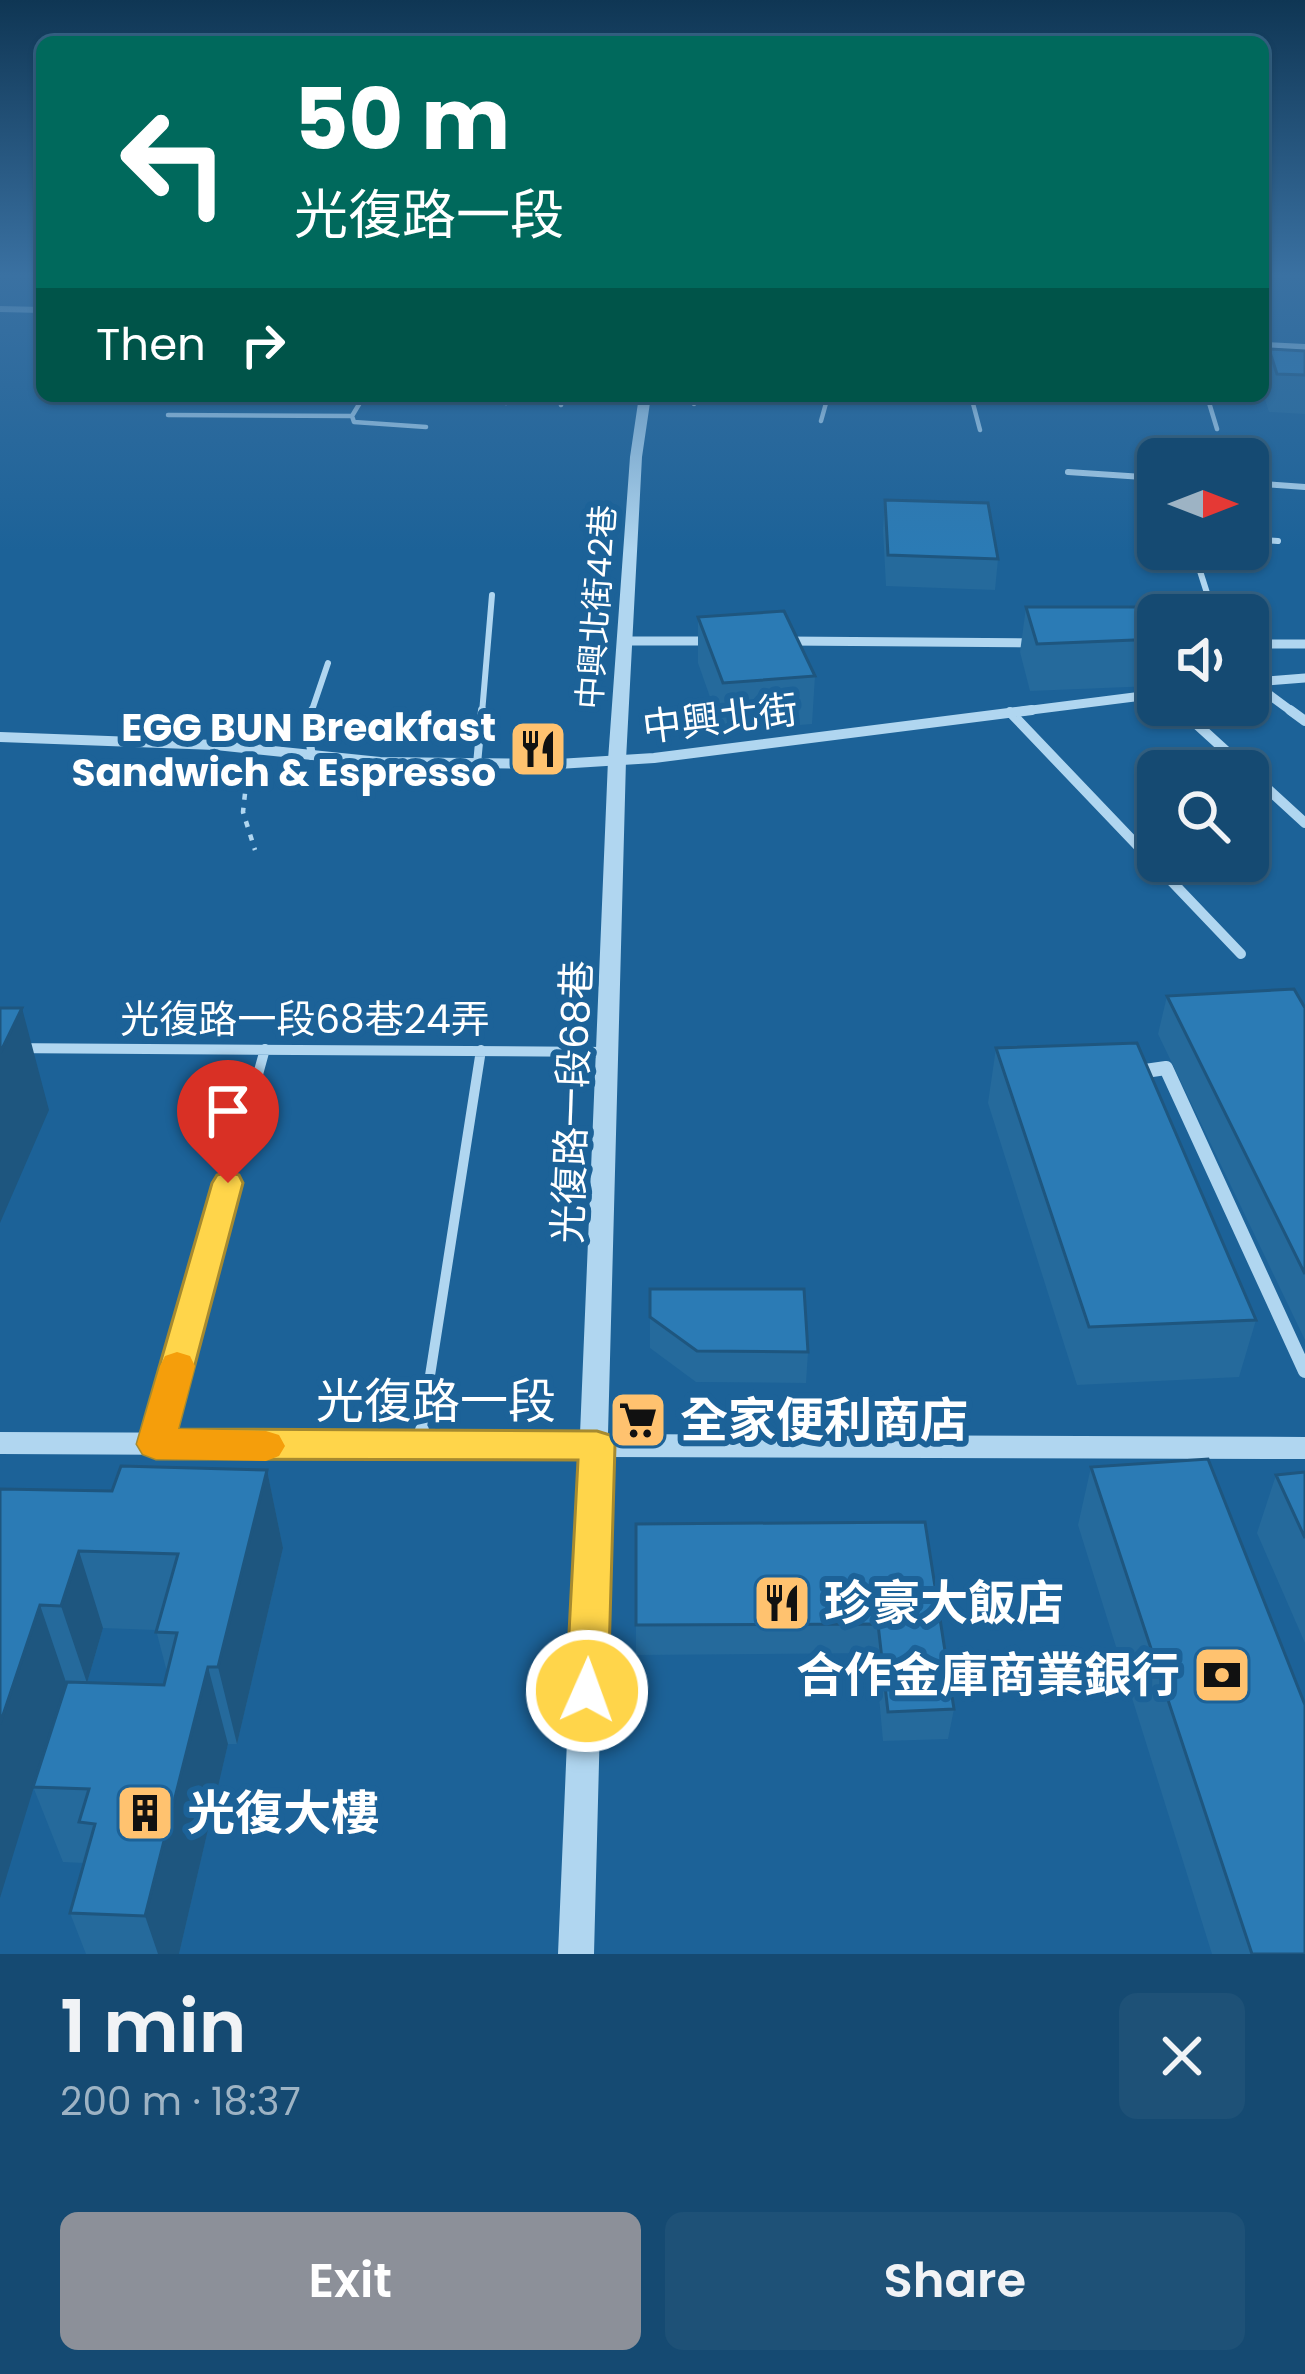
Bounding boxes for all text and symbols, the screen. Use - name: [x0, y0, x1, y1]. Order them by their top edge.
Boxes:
- text: 50 m: [294, 61, 510, 178]
- icon: left: [96, 84, 252, 240]
- text: 光復路一段: [294, 177, 564, 253]
- icon: right: [230, 312, 296, 378]
- text: Then: [96, 313, 206, 376]
- north arrow: [1137, 438, 1269, 570]
- map controls: [1137, 438, 1269, 882]
- street label: 中興北街42巷: [566, 503, 627, 711]
- button: sound: [1137, 594, 1269, 726]
- street label: 中興北街: [639, 682, 801, 755]
- place label: EGG BUN Breakfast Sandwich & Espresso: [72, 700, 496, 800]
- restaurant icon: EGG BUN Breakfast Sandwich & Espresso: [507, 718, 569, 780]
- button: search: [1137, 750, 1269, 882]
- street label: 光復路一段68巷: [540, 959, 605, 1245]
- street label: 光復路一段68巷24弄: [120, 992, 490, 1047]
- pin: [177, 1060, 279, 1183]
- icon: arrive: [195, 1078, 261, 1144]
- street label: 光復路一段: [316, 1368, 556, 1435]
- place label: 全家便利商店: [680, 1387, 968, 1454]
- supermarket icon: 全家便利商店: [607, 1389, 669, 1451]
- place label: 珍豪大飯店: [824, 1570, 1064, 1637]
- restaurant icon: 珍豪大飯店: [751, 1572, 813, 1634]
- position arrow: [524, 1628, 650, 1754]
- place label: 合作金庫商業銀行: [796, 1642, 1180, 1709]
- bank icon: 合作金庫商業銀行: [1191, 1644, 1253, 1706]
- place label: 光復大樓: [187, 1780, 379, 1847]
- building icon: 光復大樓: [114, 1782, 176, 1844]
- text: 1 min: [60, 1976, 246, 2077]
- button: close: [1119, 1993, 1245, 2119]
- text: 200 m · 18:37: [60, 2074, 301, 2129]
- button: Exit: [60, 2212, 641, 2350]
- button: Share: [665, 2212, 1245, 2350]

